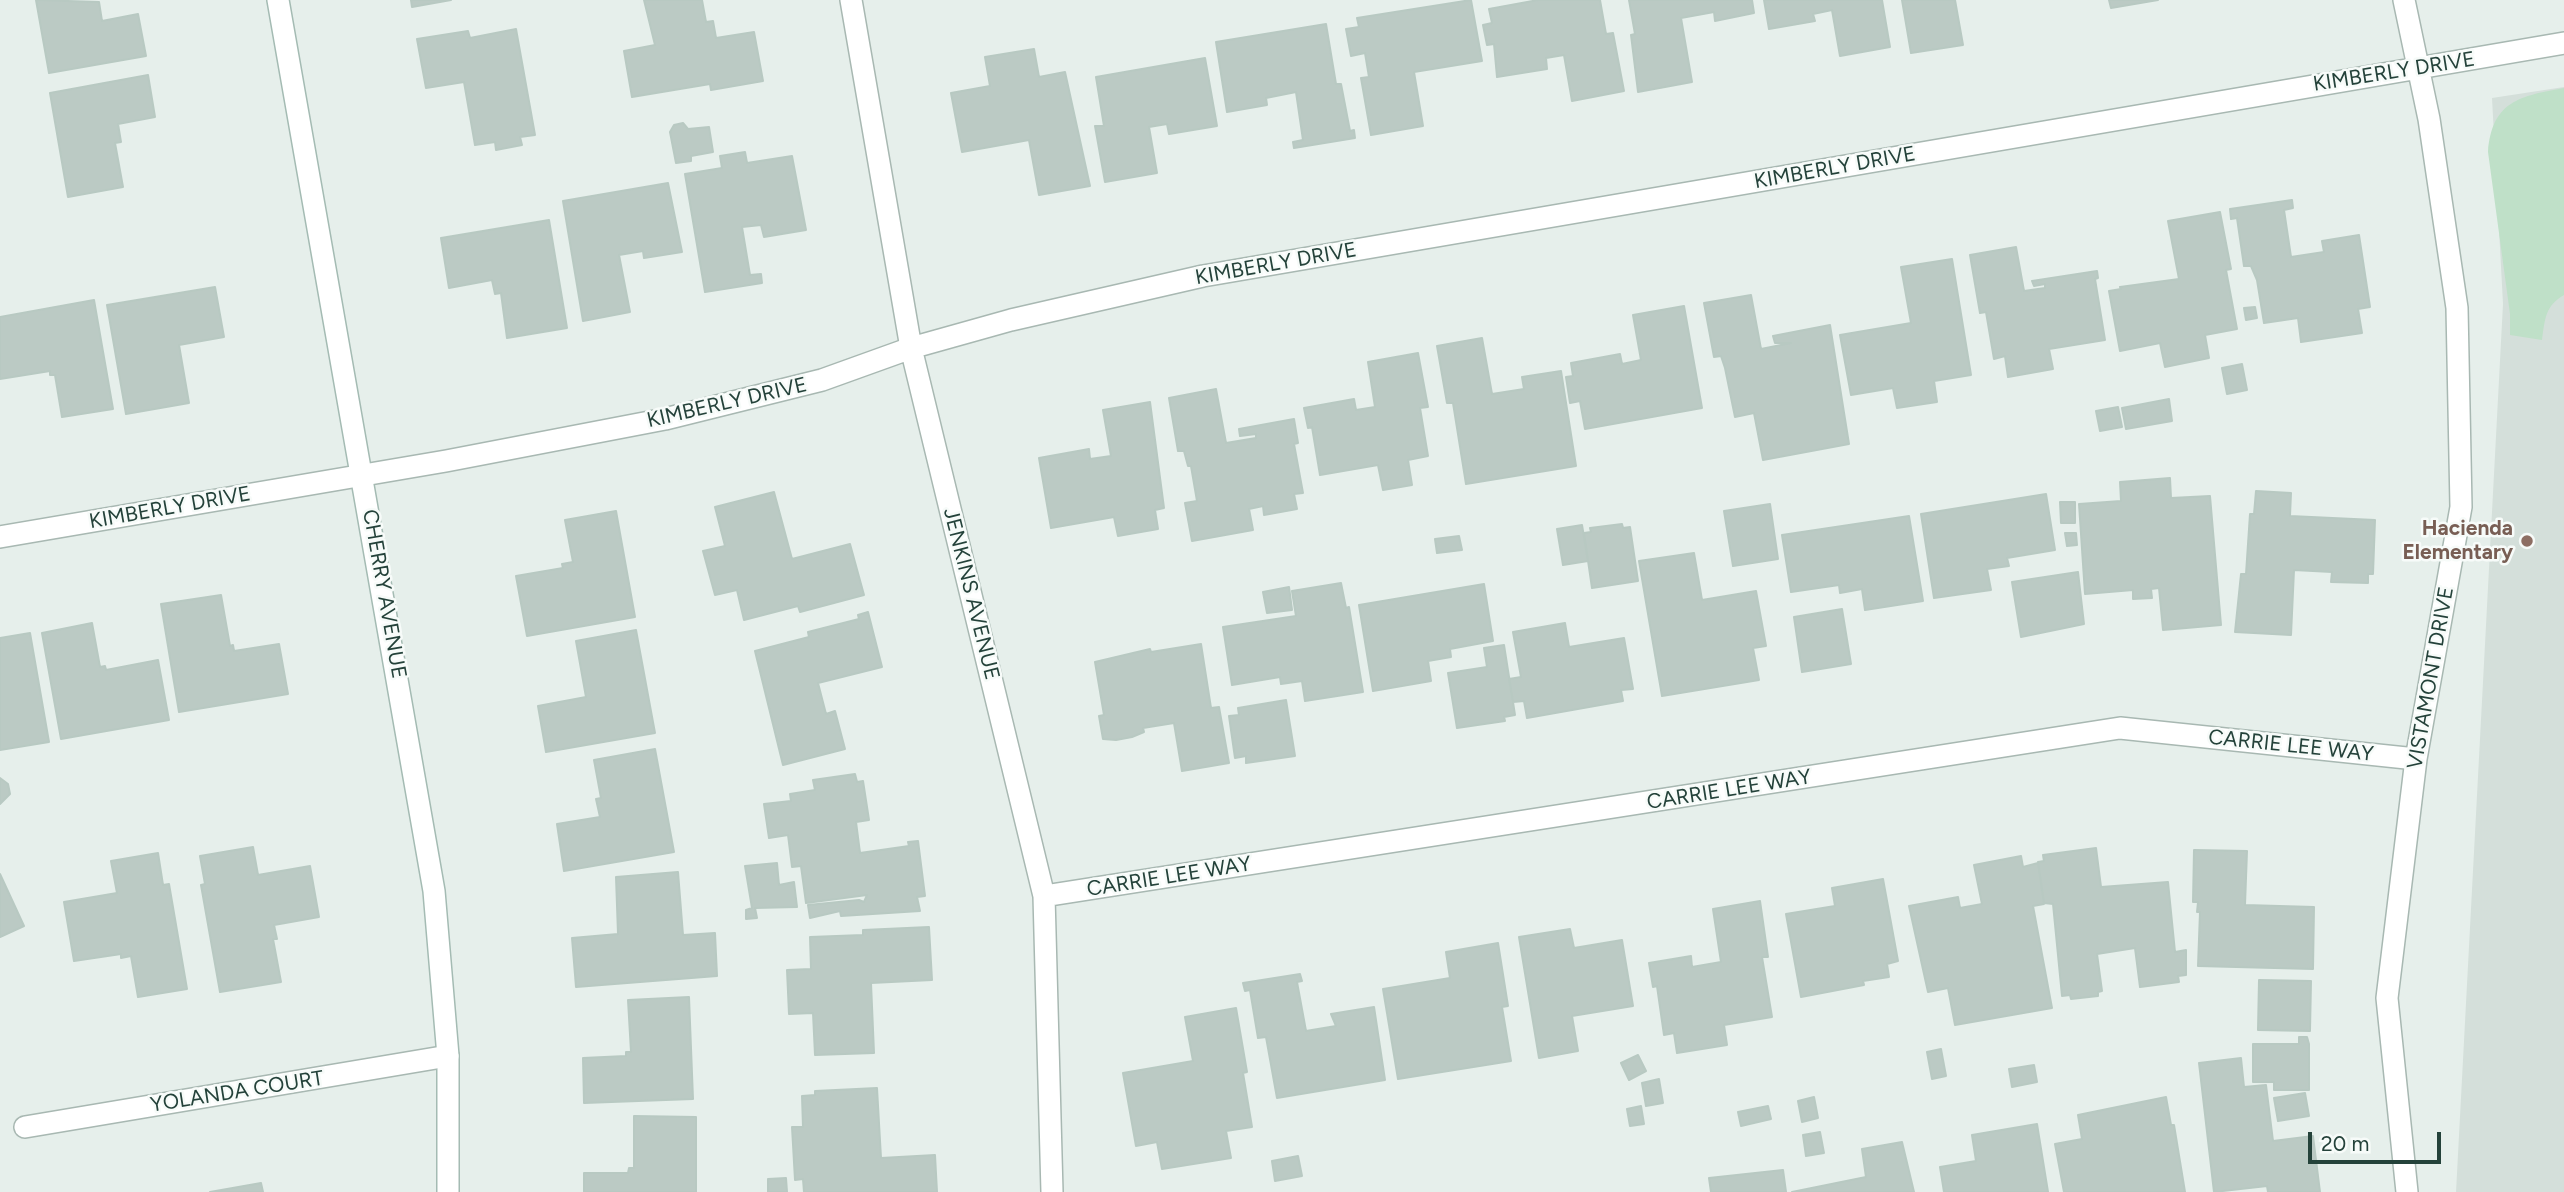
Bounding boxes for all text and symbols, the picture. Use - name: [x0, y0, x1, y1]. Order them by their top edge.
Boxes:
- street label: KIMBERLY DRIVE: [2311, 47, 2477, 97]
- street label: KIMBERLY DRIVE: [1752, 141, 1918, 195]
- street label: KIMBERLY DRIVE: [1193, 237, 1359, 291]
- street label: KIMBERLY DRIVE: [645, 372, 809, 434]
- street label: KIMBERLY DRIVE: [87, 481, 253, 535]
- street label: JENKINS AVENUE: [937, 505, 1005, 683]
- street label: CHERRY AVENUE: [357, 507, 411, 681]
- place label: Hacienda Elementary: [2402, 516, 2513, 566]
- marker: Hacienda Elementary: [2519, 533, 2535, 549]
- street label: VISTAMONT DRIVE: [2403, 585, 2459, 771]
- street label: CARRIE LEE WAY: [2207, 725, 2375, 767]
- street label: CARRIE LEE WAY: [1645, 765, 1813, 815]
- street label: CARRIE LEE WAY: [1085, 852, 1253, 902]
- street label: YOLANDA COURT: [149, 1066, 325, 1118]
- scale bar: [2312, 1118, 2445, 1162]
- text: 20 m: [2321, 1131, 2369, 1156]

